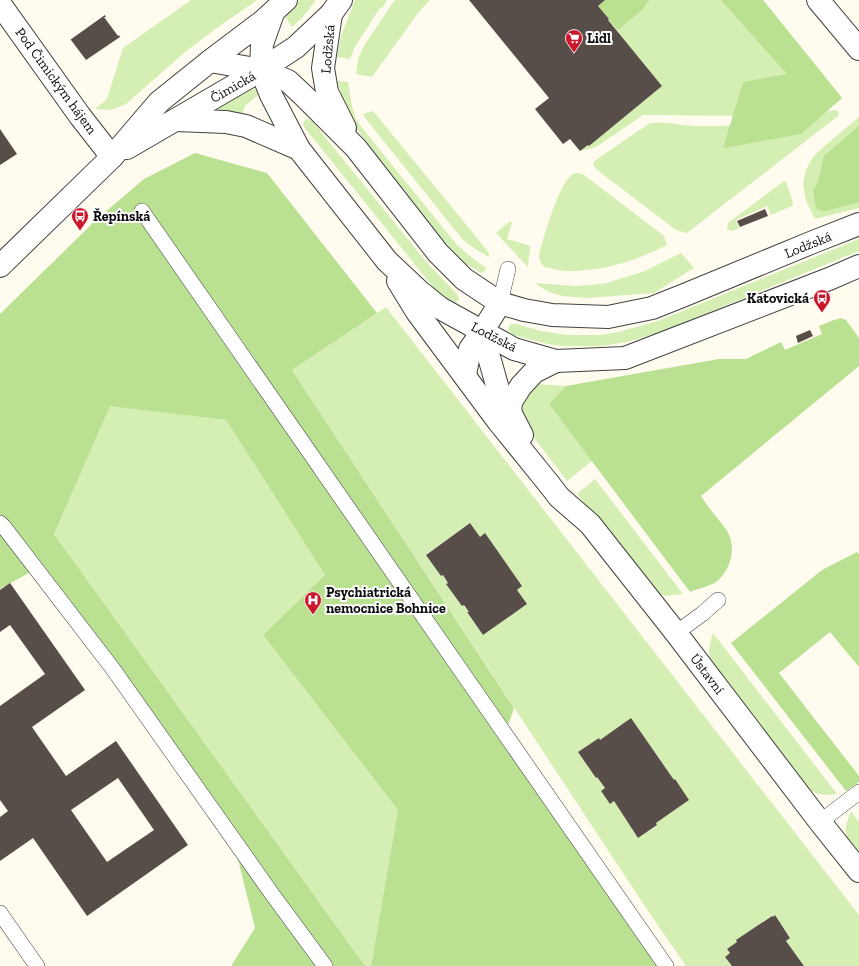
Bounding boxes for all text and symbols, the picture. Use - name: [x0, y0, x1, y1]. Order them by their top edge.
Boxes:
- street label: Pod Čimickým hájem: [12, 24, 100, 138]
- street label: Lodžská: [317, 24, 339, 74]
- supermarket icon: Lidl: [564, 28, 584, 53]
- place label: Lidl: [587, 30, 611, 47]
- street label: Čimická: [207, 67, 259, 107]
- bus stop icon: Řepínská: [70, 206, 90, 231]
- place label: Řepínská: [93, 208, 150, 225]
- street label: Lodžská: [782, 228, 834, 262]
- bus stop icon: Katovická: [812, 288, 832, 313]
- place label: Katovická: [747, 290, 809, 307]
- street label: Lodžská: [468, 318, 520, 356]
- place label: Psychiatrická nemocnice Bohnice: [326, 584, 446, 617]
- hospital icon: Psychiatrická nemocnice Bohnice: [303, 590, 323, 615]
- street label: Ústavní: [686, 650, 728, 698]

